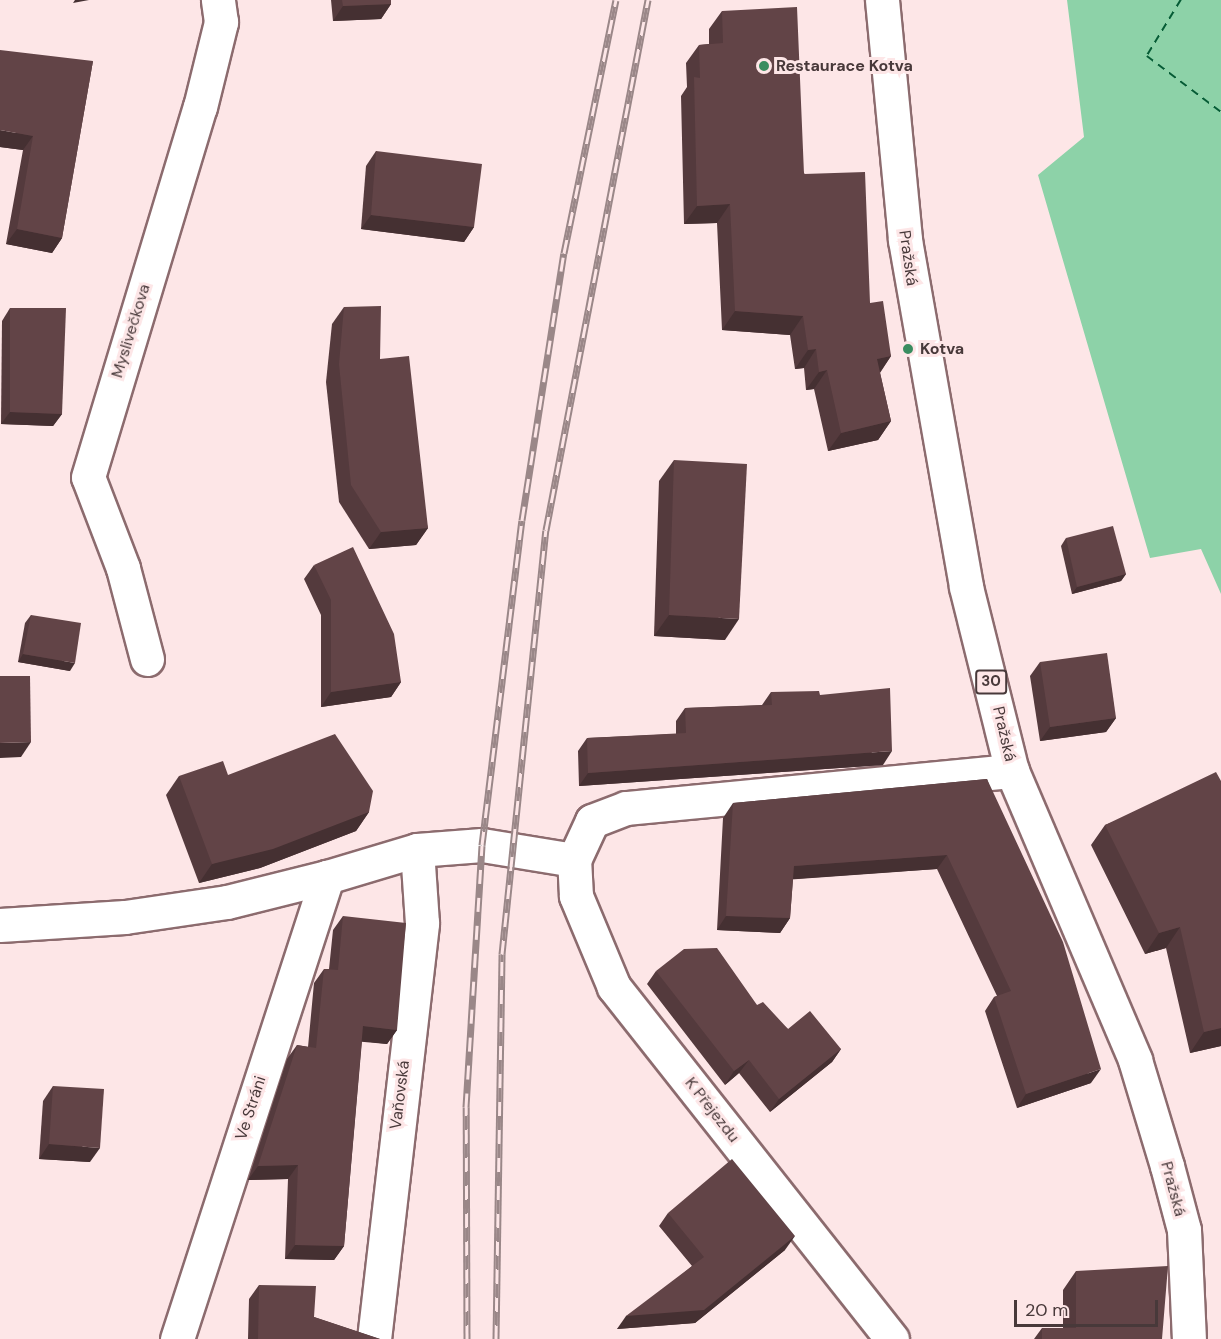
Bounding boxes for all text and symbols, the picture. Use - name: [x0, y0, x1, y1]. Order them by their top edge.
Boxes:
- place label: Restaurace Kotva: [776, 56, 913, 76]
- marker: Restaurace Kotva: [757, 59, 771, 73]
- street label: Pražská: [895, 229, 921, 287]
- street label: Myslivečkova: [108, 282, 154, 380]
- place label: Kotva: [920, 339, 964, 359]
- marker: Kotva: [901, 342, 915, 356]
- road number: 30: [974, 670, 1008, 694]
- street label: Pražská: [988, 705, 1020, 763]
- street label: Vaňovská: [386, 1059, 414, 1131]
- street label: Ve Stráni: [232, 1074, 270, 1142]
- street label: K Přejezdu: [681, 1074, 743, 1146]
- street label: Pražská: [1156, 1159, 1190, 1219]
- scale bar: [1017, 1288, 1161, 1326]
- text: 20 m: [1025, 1298, 1068, 1322]

